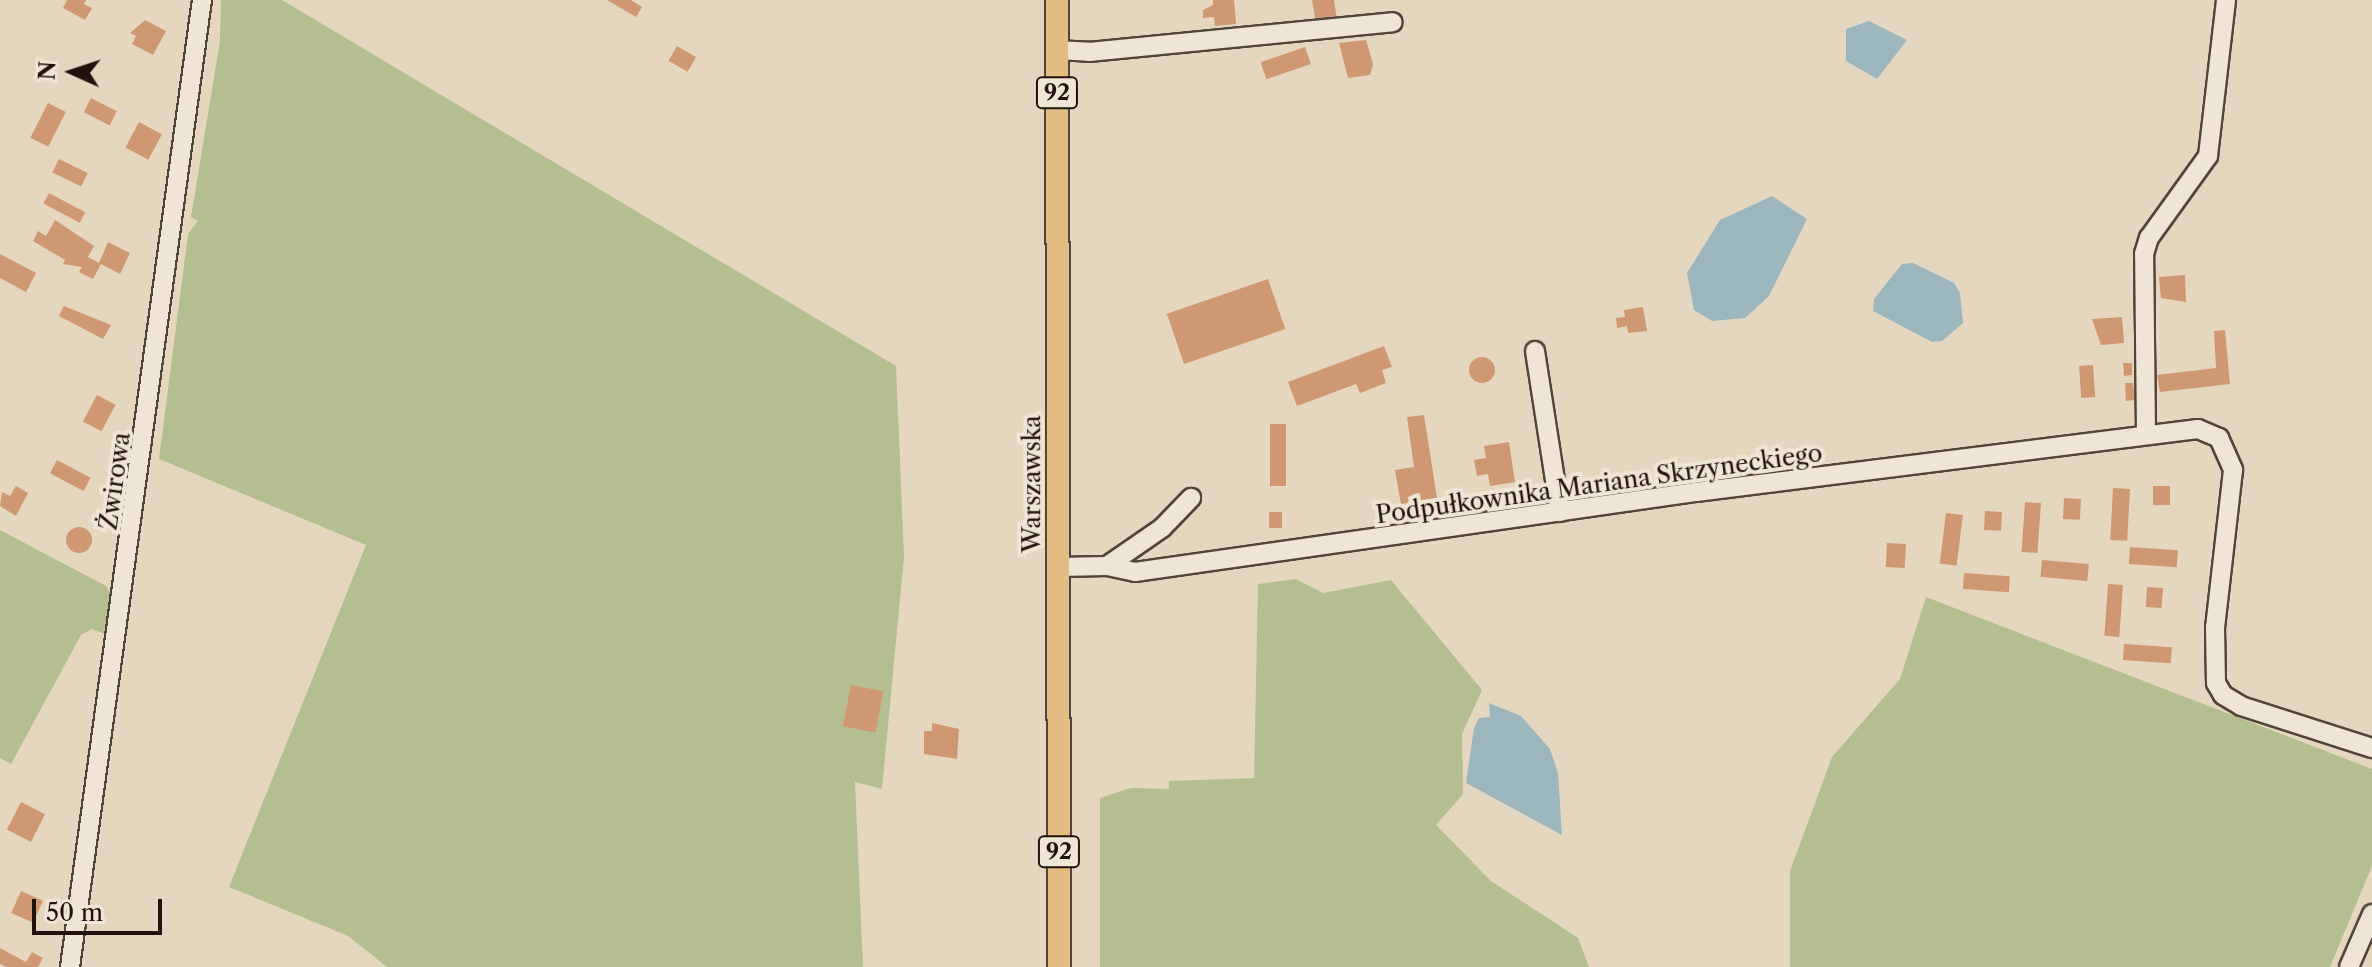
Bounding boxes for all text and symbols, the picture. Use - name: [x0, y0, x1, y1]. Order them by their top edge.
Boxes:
- north arrow: [32, 32, 112, 112]
- text: N: [34, 60, 62, 81]
- road number: 92: [1035, 75, 1079, 111]
- street label: Warszawska: [1018, 415, 1046, 553]
- street label: Żwirowa: [94, 430, 136, 532]
- street label: Podpułkownika Mariana Skrzyneckiego: [1374, 438, 1824, 530]
- road number: 92: [1037, 834, 1081, 870]
- scale bar: [36, 883, 166, 933]
- text: 50 m: [46, 898, 103, 927]

